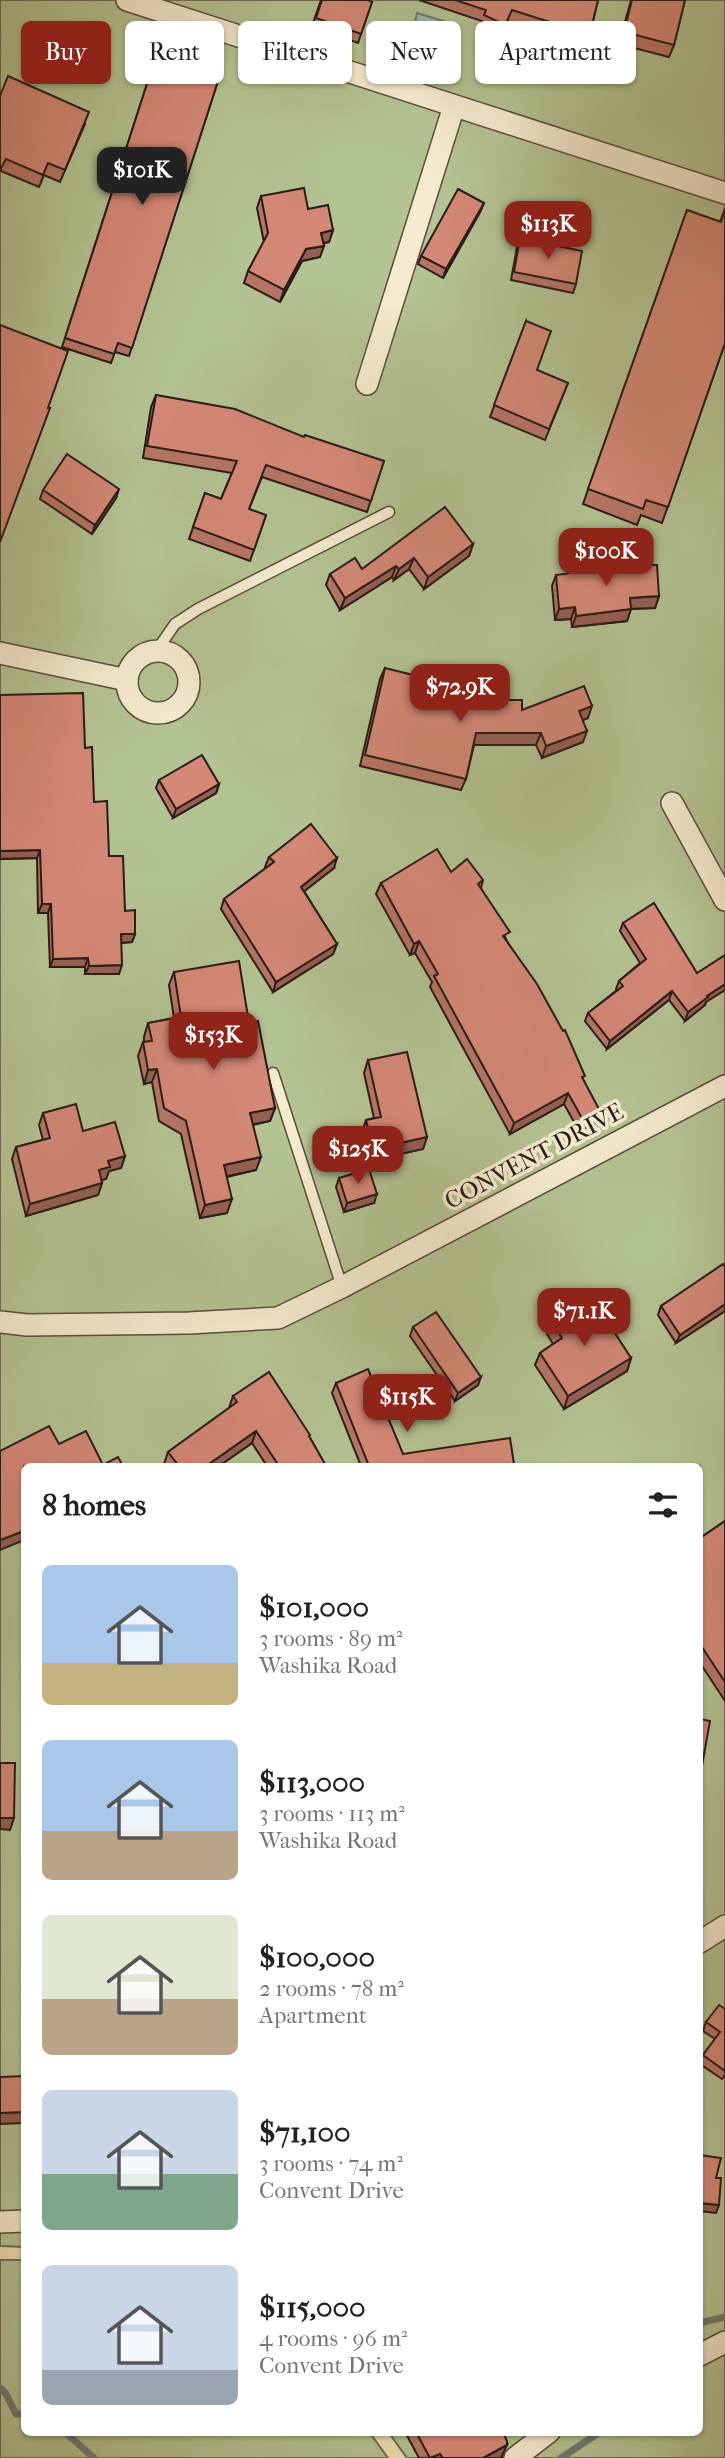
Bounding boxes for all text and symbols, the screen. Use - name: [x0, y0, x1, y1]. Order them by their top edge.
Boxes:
- chip: Buy: [21, 21, 111, 84]
- chip: Rent: [125, 21, 224, 84]
- chip: Filters: [238, 21, 352, 84]
- chip: New: [366, 21, 461, 84]
- chip: Apartment: [475, 21, 636, 84]
- pin: $101K: [93, 148, 191, 207]
- text: $101K: [113, 156, 171, 183]
- pin: $113K: [499, 202, 597, 261]
- text: $113K: [520, 210, 576, 237]
- pin: $100K: [557, 528, 655, 588]
- text: $100K: [575, 537, 637, 564]
- pin: $72.9K: [403, 664, 517, 724]
- text: $72.9K: [426, 673, 494, 700]
- pin: $153K: [164, 1012, 262, 1072]
- text: $153K: [185, 1021, 241, 1048]
- street label: CONVENT DRIVE: [440, 1097, 628, 1215]
- pin: $125K: [309, 1126, 407, 1186]
- text: $125K: [328, 1135, 388, 1162]
- pin: $71.1K: [527, 1288, 641, 1348]
- text: $71.1K: [553, 1297, 615, 1324]
- pin: $115K: [358, 1374, 456, 1434]
- text: $115K: [379, 1383, 435, 1410]
- icon: filters: [644, 1486, 682, 1524]
- text: 8 homes: [42, 1488, 146, 1523]
- text: $101,000: [259, 1590, 369, 1625]
- icon: home: [98, 1593, 182, 1677]
- text: 3 rooms · 89 m²: [259, 1625, 403, 1652]
- text: Washika Road: [259, 1652, 397, 1679]
- text: $113,000: [259, 1765, 365, 1800]
- icon: home: [98, 1768, 182, 1852]
- text: 3 rooms · 113 m²: [259, 1800, 405, 1827]
- text: Washika Road: [259, 1827, 397, 1854]
- text: $100,000: [259, 1940, 375, 1975]
- icon: home: [98, 1943, 182, 2027]
- text: 2 rooms · 78 m²: [259, 1975, 404, 2002]
- text: Apartment: [259, 2002, 367, 2029]
- text: $71,100: [259, 2115, 351, 2150]
- icon: home: [98, 2118, 182, 2202]
- text: 3 rooms · 74 m²: [259, 2150, 403, 2177]
- text: Convent Drive: [259, 2177, 404, 2204]
- text: $115,000: [259, 2290, 366, 2325]
- icon: home: [98, 2293, 182, 2377]
- text: 4 rooms · 96 m²: [259, 2325, 408, 2352]
- text: Convent Drive: [259, 2352, 404, 2379]

